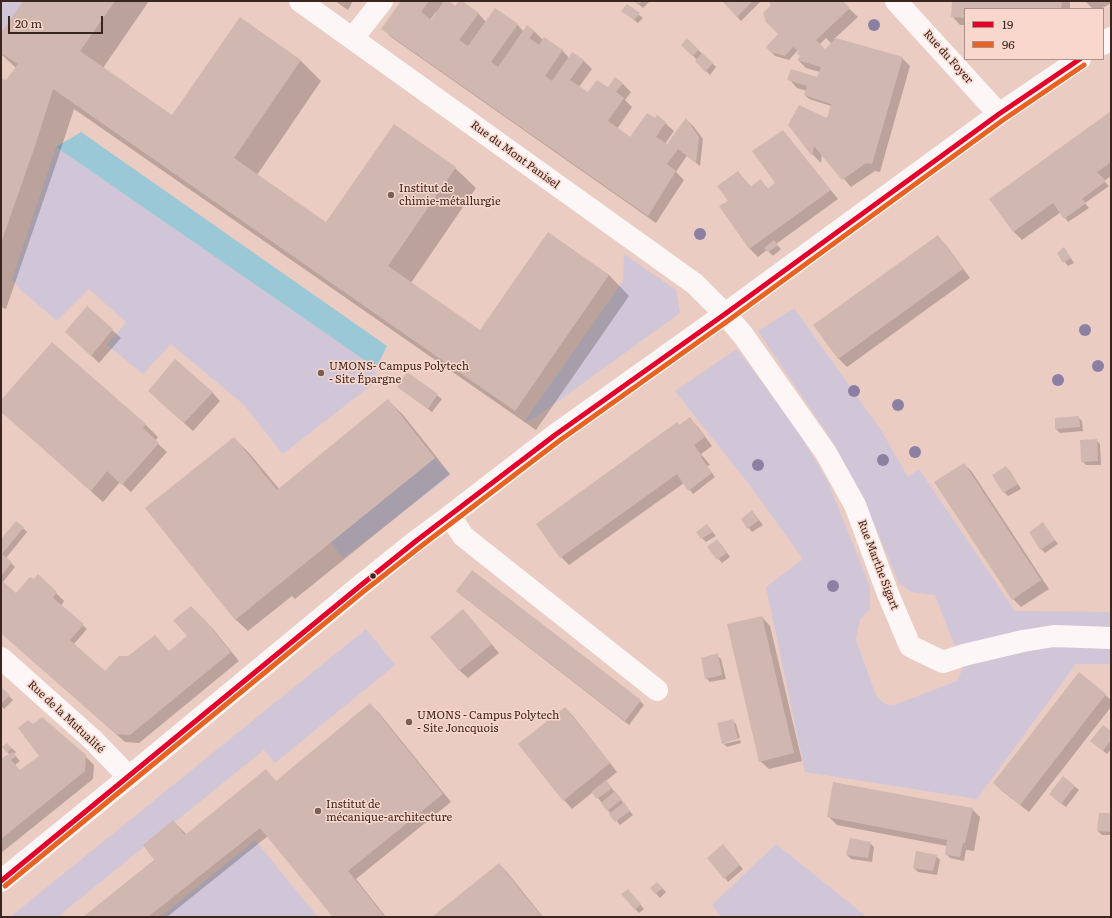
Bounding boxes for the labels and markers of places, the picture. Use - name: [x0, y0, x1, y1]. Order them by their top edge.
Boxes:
- place label: Institut de chimie-métallurgie: [399, 182, 501, 208]
- marker: Institut de chimie-métallurgie: [386, 190, 396, 200]
- place label: UMONS- Campus Polytech - Site Épargne: [329, 360, 469, 386]
- marker: UMONS- Campus Polytech - Site Épargne: [316, 368, 326, 378]
- unlabelled marker: [368, 571, 378, 581]
- place label: UMONS - Campus Polytech - Site Joncquois: [417, 709, 559, 735]
- marker: UMONS - Campus Polytech - Site Joncquois: [404, 717, 414, 727]
- place label: Institut de mécanique-architecture: [326, 798, 452, 824]
- marker: Institut de mécanique-architecture: [313, 806, 323, 816]

